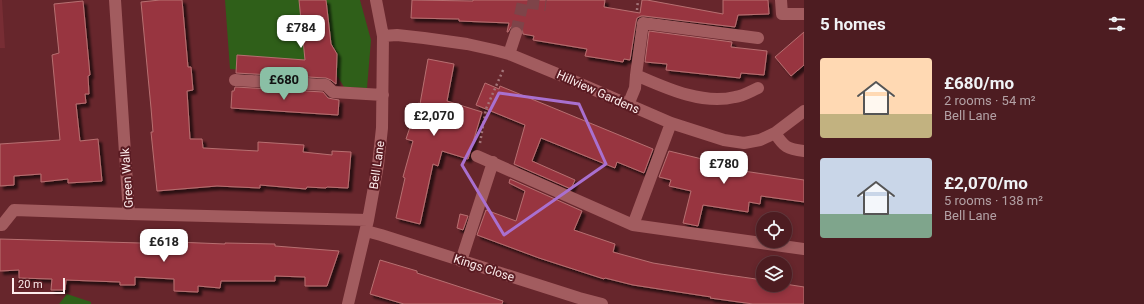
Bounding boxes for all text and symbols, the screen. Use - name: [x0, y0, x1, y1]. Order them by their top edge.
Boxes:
- icon: filters: [1106, 13, 1128, 35]
- text: 5 homes: [820, 14, 886, 34]
- pin: £784: [277, 15, 325, 49]
- text: £784: [286, 20, 316, 35]
- pin: £680: [260, 67, 308, 101]
- street label: Hillview Gardens: [554, 68, 642, 116]
- text: £680: [269, 72, 299, 87]
- text: £680/mo: [944, 73, 1014, 93]
- icon: home: [852, 74, 900, 122]
- text: 2 rooms · 54 m²: [944, 93, 1036, 108]
- pin: £2,070: [401, 103, 467, 137]
- text: £2,070: [414, 108, 454, 123]
- text: Bell Lane: [944, 108, 997, 123]
- street label: Bell Lane: [367, 140, 387, 190]
- street label: Green Walk: [118, 146, 136, 209]
- pin: £780: [700, 151, 748, 185]
- text: £780: [709, 156, 739, 171]
- text: £2,070/mo: [944, 173, 1028, 193]
- icon: home: [852, 174, 900, 222]
- text: 5 rooms · 138 m²: [944, 193, 1043, 208]
- text: Bell Lane: [944, 208, 997, 223]
- map controls: [756, 212, 792, 292]
- button: locate: [756, 212, 792, 248]
- pin: £618: [140, 229, 188, 263]
- text: £618: [149, 234, 179, 249]
- street label: Kings Close: [452, 252, 516, 284]
- button: layers: [756, 256, 792, 292]
- scale bar: [12, 276, 65, 295]
- text: 20 m: [18, 278, 43, 291]

